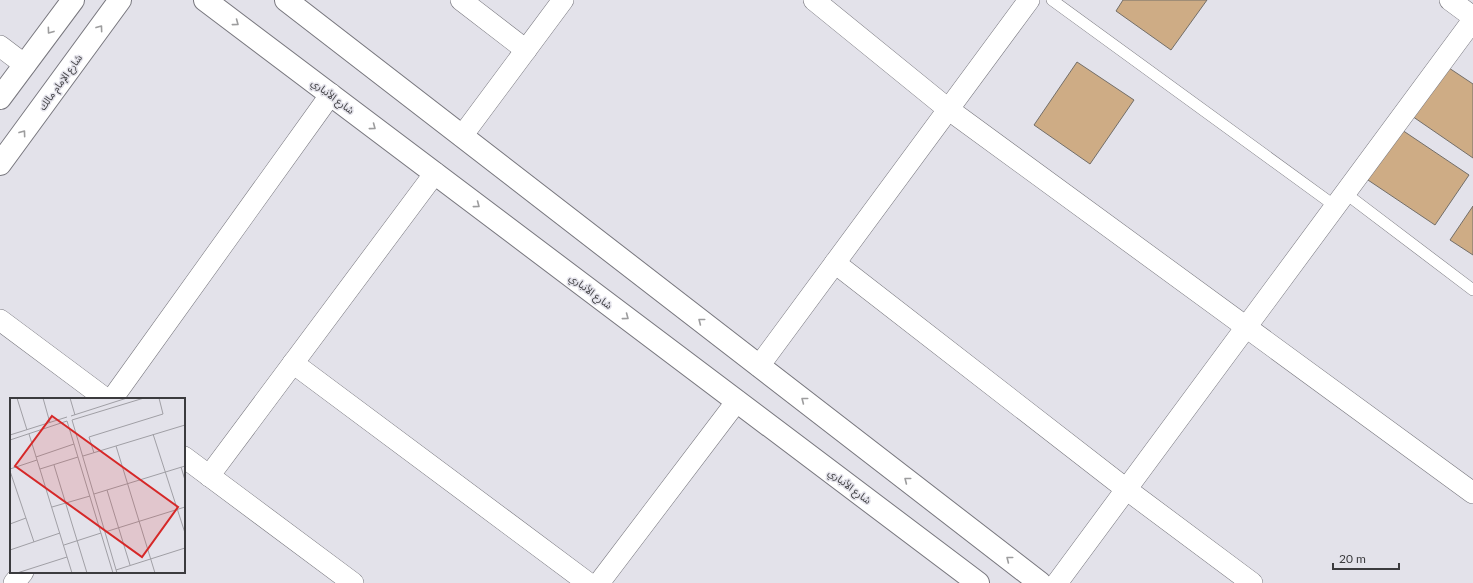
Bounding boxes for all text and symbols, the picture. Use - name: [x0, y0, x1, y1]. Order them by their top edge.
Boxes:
- one-way arrow: [231, 19, 238, 26]
- one-way arrow: [95, 25, 102, 32]
- one-way arrow: [47, 27, 54, 34]
- street label: شارع الإمام مالك: [36, 52, 87, 114]
- street label: شارع الأنباري: [308, 76, 357, 118]
- one-way arrow: [369, 122, 376, 129]
- one-way arrow: [18, 130, 25, 137]
- one-way arrow: [473, 200, 480, 207]
- street label: شارع الأنباري: [566, 271, 615, 313]
- one-way arrow: [621, 312, 628, 319]
- one-way arrow: [698, 318, 705, 325]
- inset map: [10, 398, 185, 573]
- one-way arrow: [801, 398, 808, 405]
- street label: شارع الأنباري: [825, 466, 874, 508]
- one-way arrow: [904, 477, 911, 484]
- scale bar: [1333, 545, 1399, 571]
- text: 20 m: [1339, 551, 1366, 566]
- one-way arrow: [1007, 557, 1014, 564]

